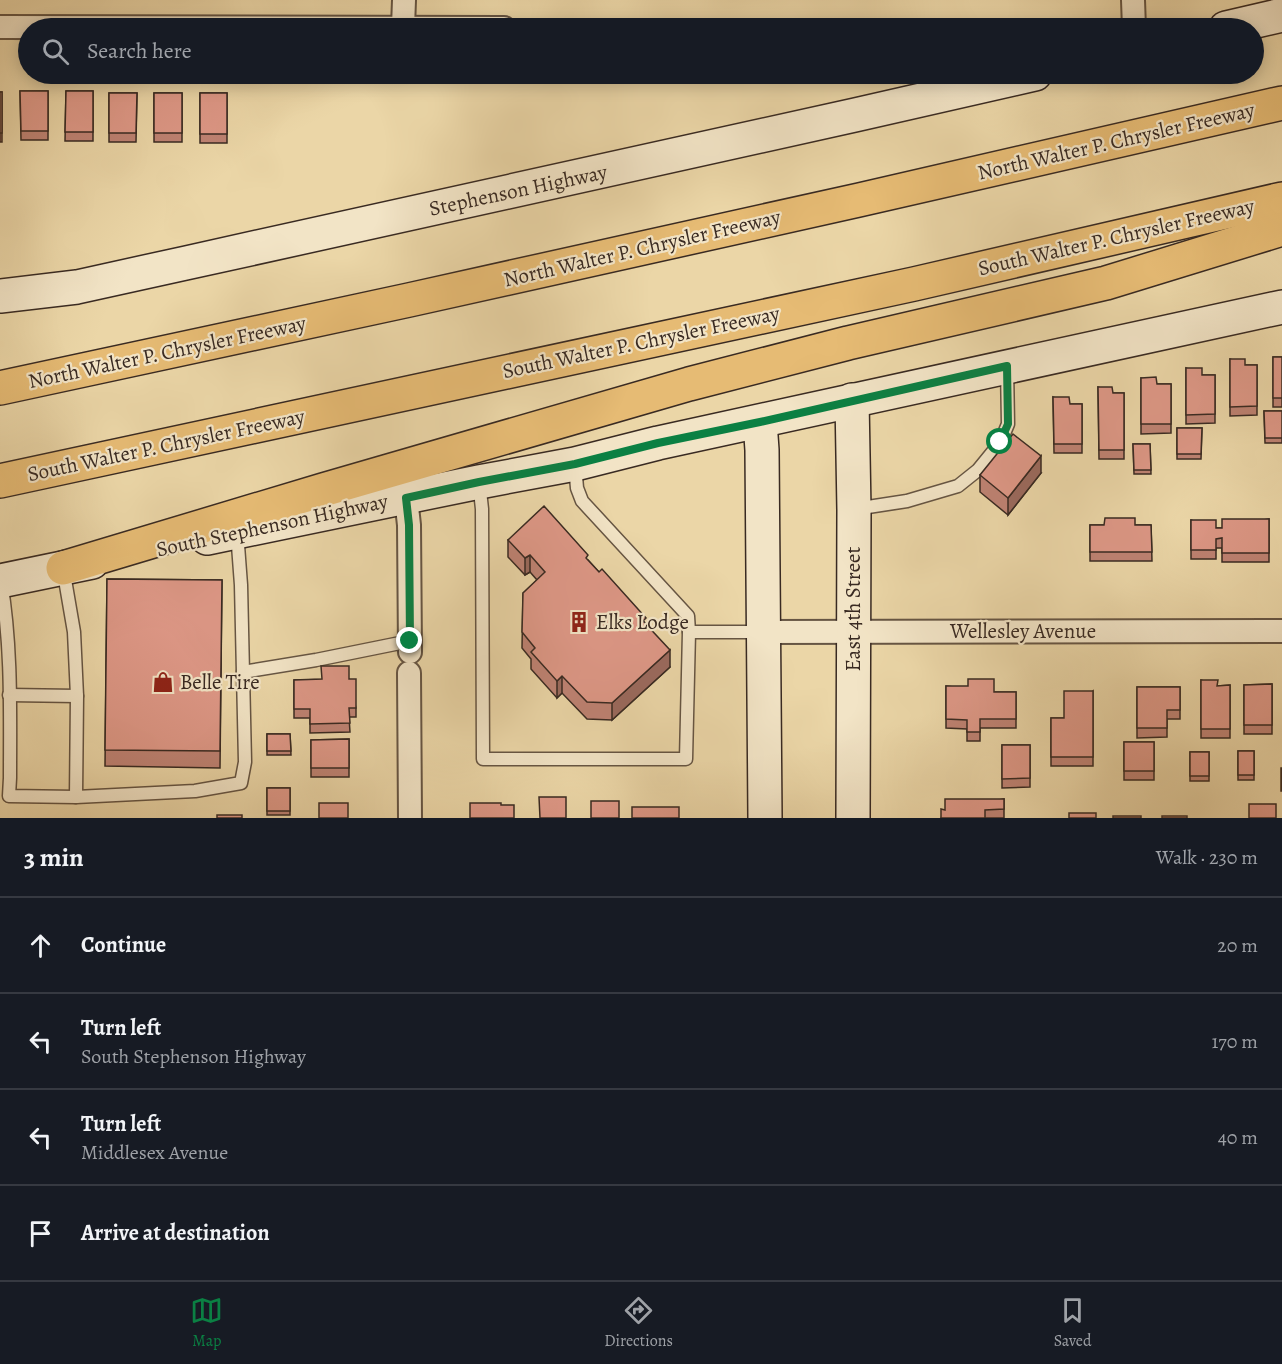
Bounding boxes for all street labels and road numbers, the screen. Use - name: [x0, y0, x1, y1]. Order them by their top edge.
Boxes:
- street label: North Walter P. Chrysler Freeway: [975, 95, 1258, 187]
- street label: Stephenson Highway: [426, 157, 610, 223]
- street label: South Walter P. Chrysler Freeway: [975, 191, 1257, 282]
- street label: North Walter P. Chrysler Freeway: [501, 202, 784, 294]
- street label: South Walter P. Chrysler Freeway: [500, 299, 783, 385]
- street label: North Walter P. Chrysler Freeway: [26, 309, 309, 395]
- street label: South Walter P. Chrysler Freeway: [25, 402, 308, 488]
- street label: South Stephenson Highway: [154, 487, 391, 563]
- street label: East 4th Street: [839, 547, 867, 671]
- street label: Wellesley Avenue: [949, 617, 1096, 645]

